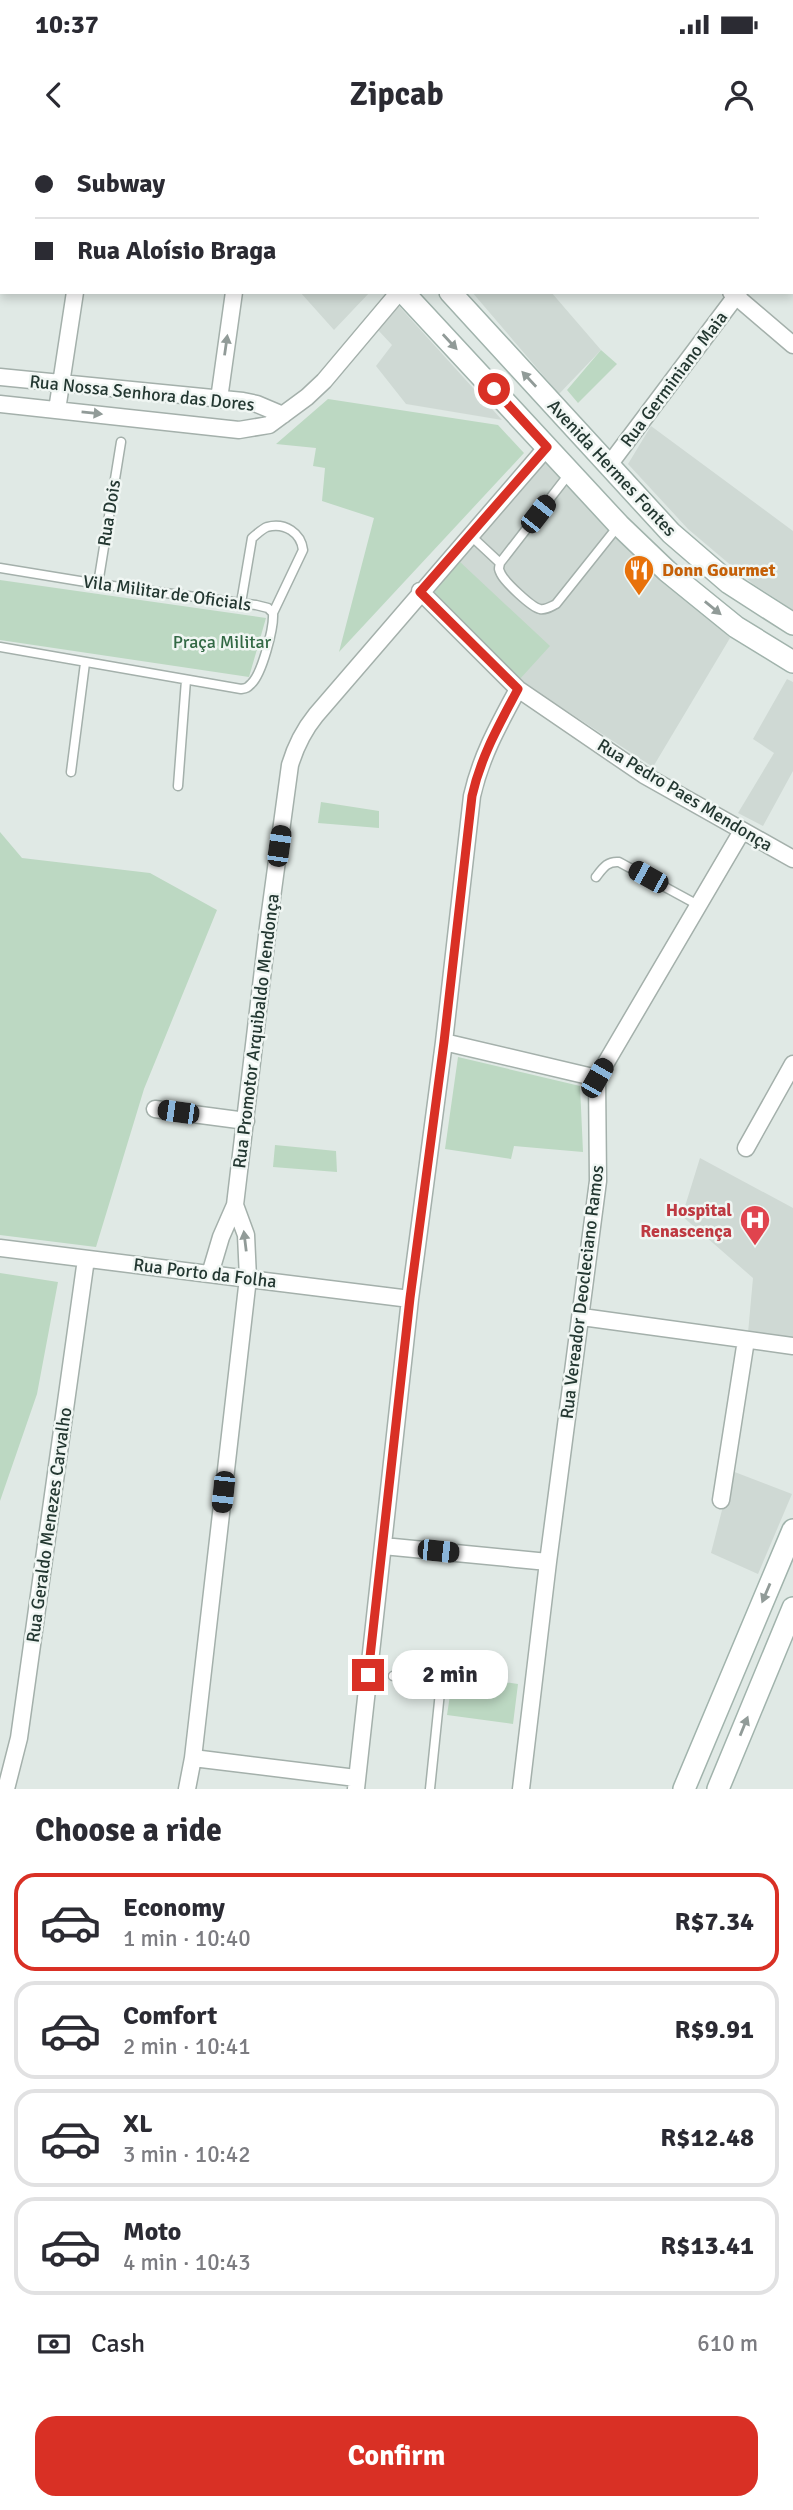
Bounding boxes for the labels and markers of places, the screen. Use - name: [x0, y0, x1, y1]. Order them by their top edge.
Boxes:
- restaurant icon: Donn Gourmet: [622, 553, 656, 597]
- place label: Donn Gourmet: [662, 559, 776, 581]
- place label: Hospital Renascença: [640, 1199, 732, 1242]
- hospital icon: Hospital Renascença: [738, 1203, 772, 1247]

